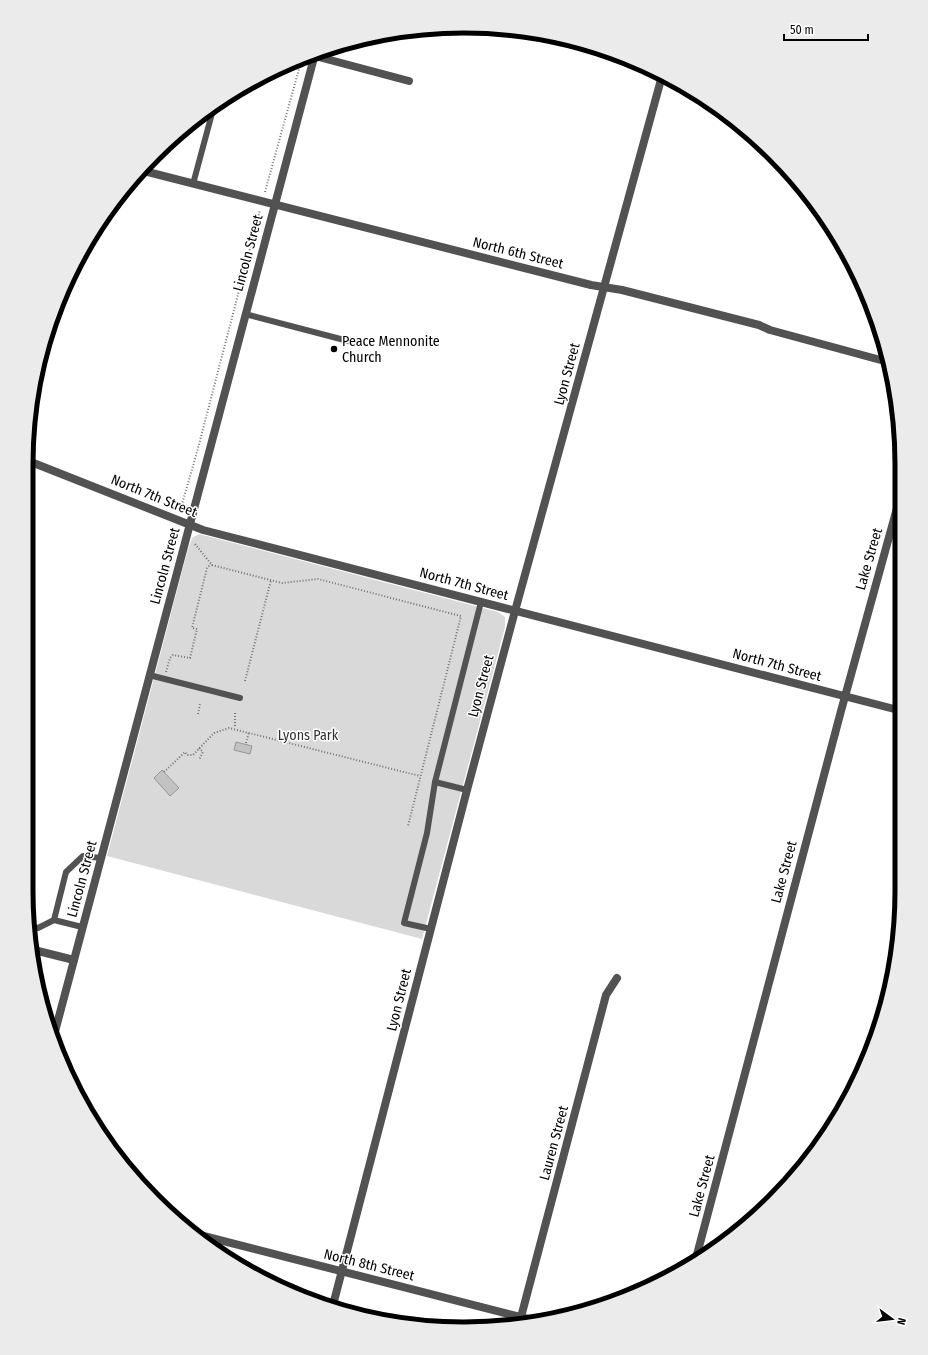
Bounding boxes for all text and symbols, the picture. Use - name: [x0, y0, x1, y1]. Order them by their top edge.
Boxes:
- scale bar: [784, 16, 868, 42]
- text: 50 m: [790, 23, 814, 37]
- street label: Lincoln Street: [230, 212, 267, 293]
- street label: North 6th Street: [471, 234, 565, 273]
- place label: Peace Mennonite Church: [342, 333, 440, 366]
- street label: Lyon Street: [551, 341, 584, 407]
- marker: Peace Mennonite Church: [329, 344, 339, 354]
- street label: North 7th Street: [108, 471, 200, 521]
- street label: Lincoln Street: [147, 525, 184, 606]
- street label: Lake Street: [852, 525, 886, 592]
- street label: North 7th Street: [418, 564, 511, 604]
- street label: North 7th Street: [731, 645, 824, 685]
- street label: Lyon Street: [465, 653, 498, 719]
- park label: Lyons Park: [278, 727, 339, 744]
- street label: Lincoln Street: [64, 838, 101, 919]
- street label: Lake Street: [768, 838, 801, 905]
- street label: Lyon Street: [383, 967, 415, 1033]
- street label: Lauren Street: [536, 1103, 572, 1182]
- street label: Lake Street: [686, 1152, 719, 1219]
- street label: North 8th Street: [322, 1246, 416, 1285]
- north arrow: [872, 1299, 912, 1339]
- text: N: [894, 1317, 908, 1326]

